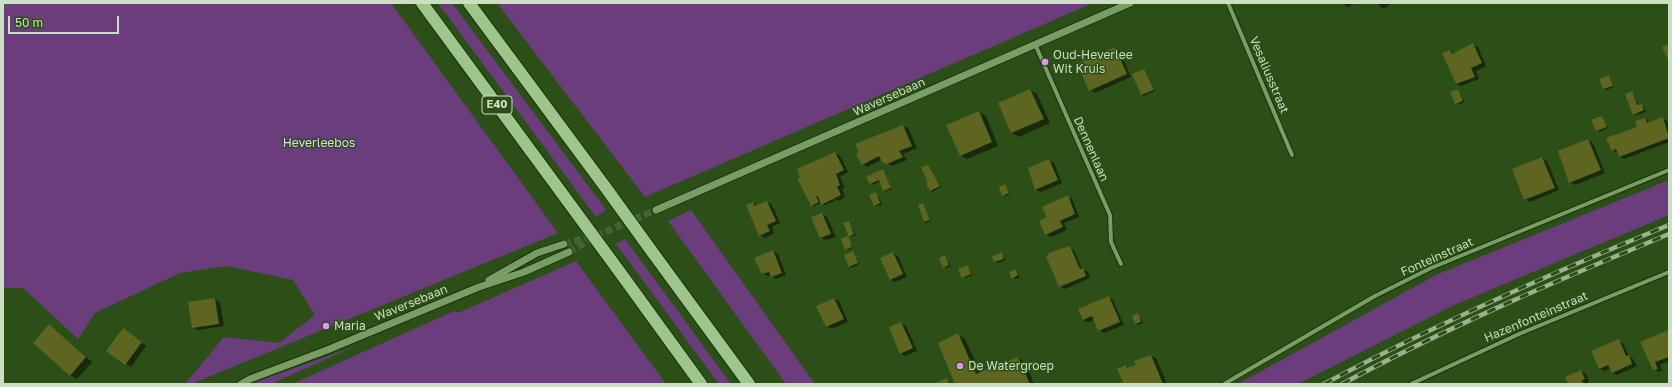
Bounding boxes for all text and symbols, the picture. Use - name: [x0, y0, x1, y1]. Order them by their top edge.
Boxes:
- scale bar: [10, 8, 121, 34]
- text: 50 m: [15, 15, 43, 30]
- street label: Vesaliusstraat: [1246, 34, 1292, 116]
- place label: Oud-Heverlee Wit Kruis: [1053, 48, 1133, 76]
- marker: Oud-Heverlee Wit Kruis: [1040, 57, 1050, 67]
- street label: Waversebaan: [851, 75, 927, 119]
- road number: E40: [482, 96, 512, 114]
- street label: Dennenlaan: [1070, 114, 1112, 184]
- park label: Heverleebos: [283, 136, 355, 150]
- street label: Fonteinstraat: [1399, 235, 1475, 279]
- street label: Waversebaan: [372, 282, 450, 324]
- street label: Hazenfonteinstraat: [1482, 289, 1590, 345]
- place label: Maria: [334, 319, 366, 333]
- marker: Maria: [321, 321, 331, 331]
- place label: De Watergroep: [968, 359, 1054, 373]
- marker: De Watergroep: [955, 361, 965, 371]

